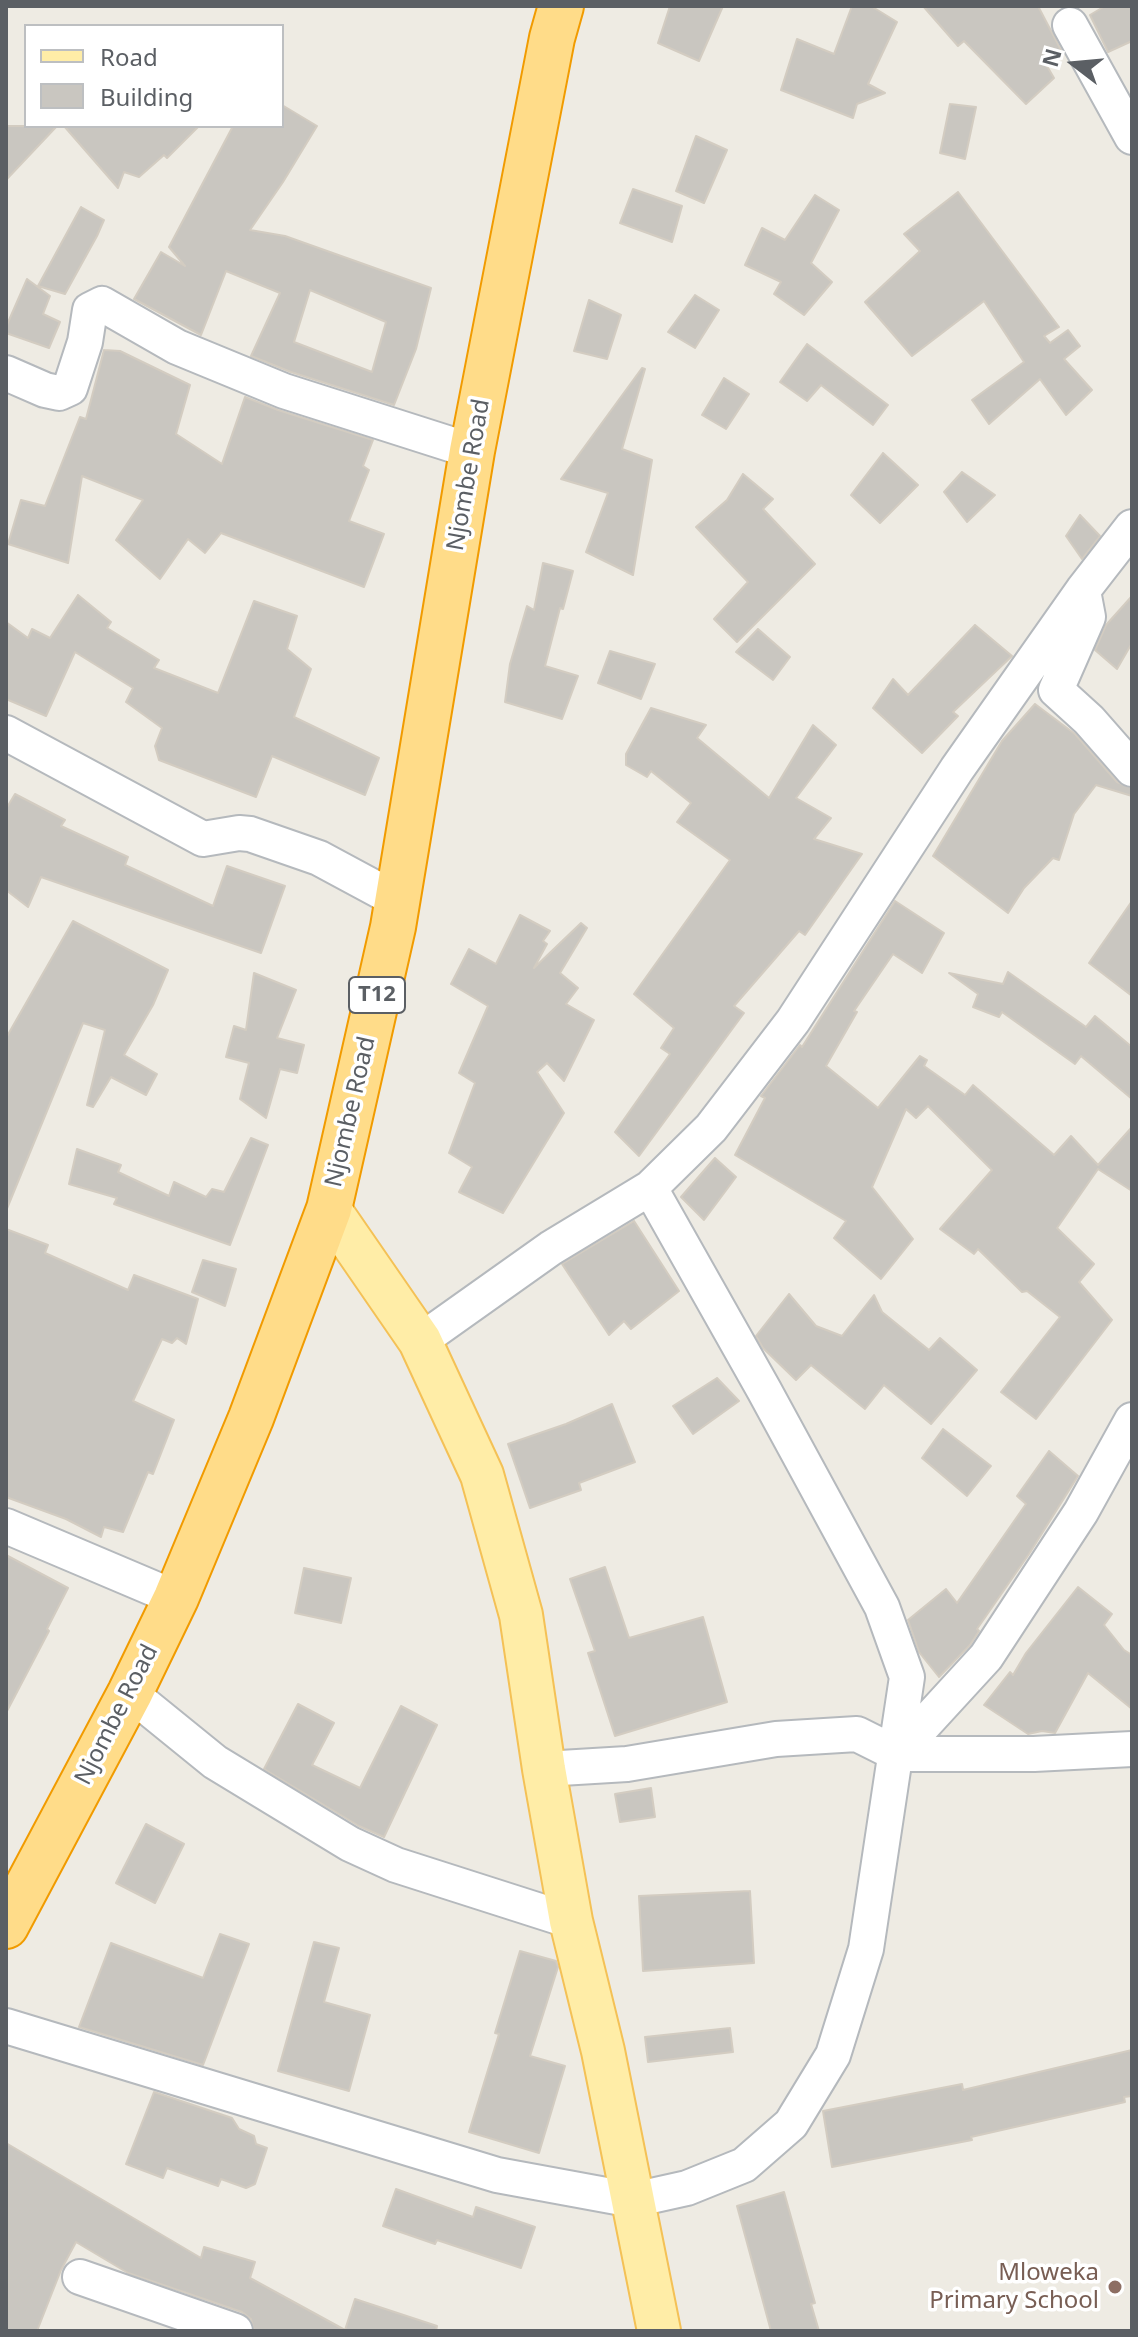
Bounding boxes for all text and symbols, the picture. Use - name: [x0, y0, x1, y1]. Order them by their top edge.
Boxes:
- legend: [24, 24, 284, 128]
- north arrow: [1034, 24, 1114, 104]
- text: Road: [100, 40, 158, 73]
- text: N: [1034, 45, 1068, 70]
- text: Building: [100, 80, 193, 113]
- street label: Njombe Road: [441, 397, 497, 553]
- road number: T12: [349, 977, 405, 1013]
- street label: Njombe Road: [320, 1034, 382, 1190]
- street label: Njombe Road: [69, 1640, 165, 1790]
- place label: Mloweka Primary School: [929, 2259, 1099, 2315]
- marker: Mloweka Primary School: [1106, 2278, 1124, 2296]

